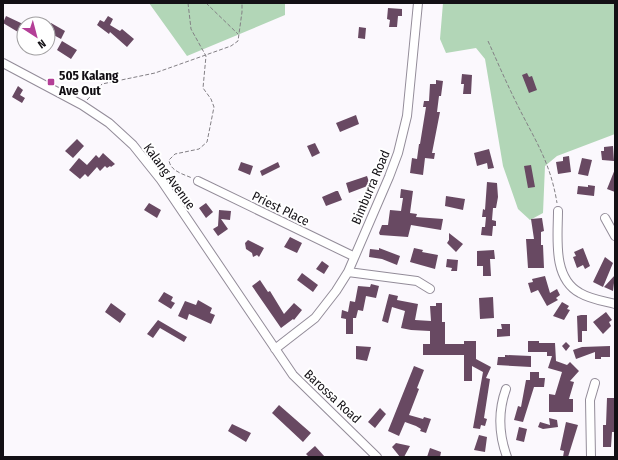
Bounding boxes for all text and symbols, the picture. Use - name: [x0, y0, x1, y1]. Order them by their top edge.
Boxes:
- north arrow: [16, 16, 56, 56]
- text: N: [35, 36, 48, 51]
- place label: 505 Kalang Ave Out: [58, 68, 119, 98]
- marker: 505 Kalang Ave Out: [46, 77, 56, 87]
- street label: Kalang Avenue: [141, 140, 199, 212]
- street label: Bimburra Road: [348, 148, 393, 227]
- street label: Priest Place: [250, 188, 312, 229]
- street label: Barossa Road: [301, 366, 364, 426]

